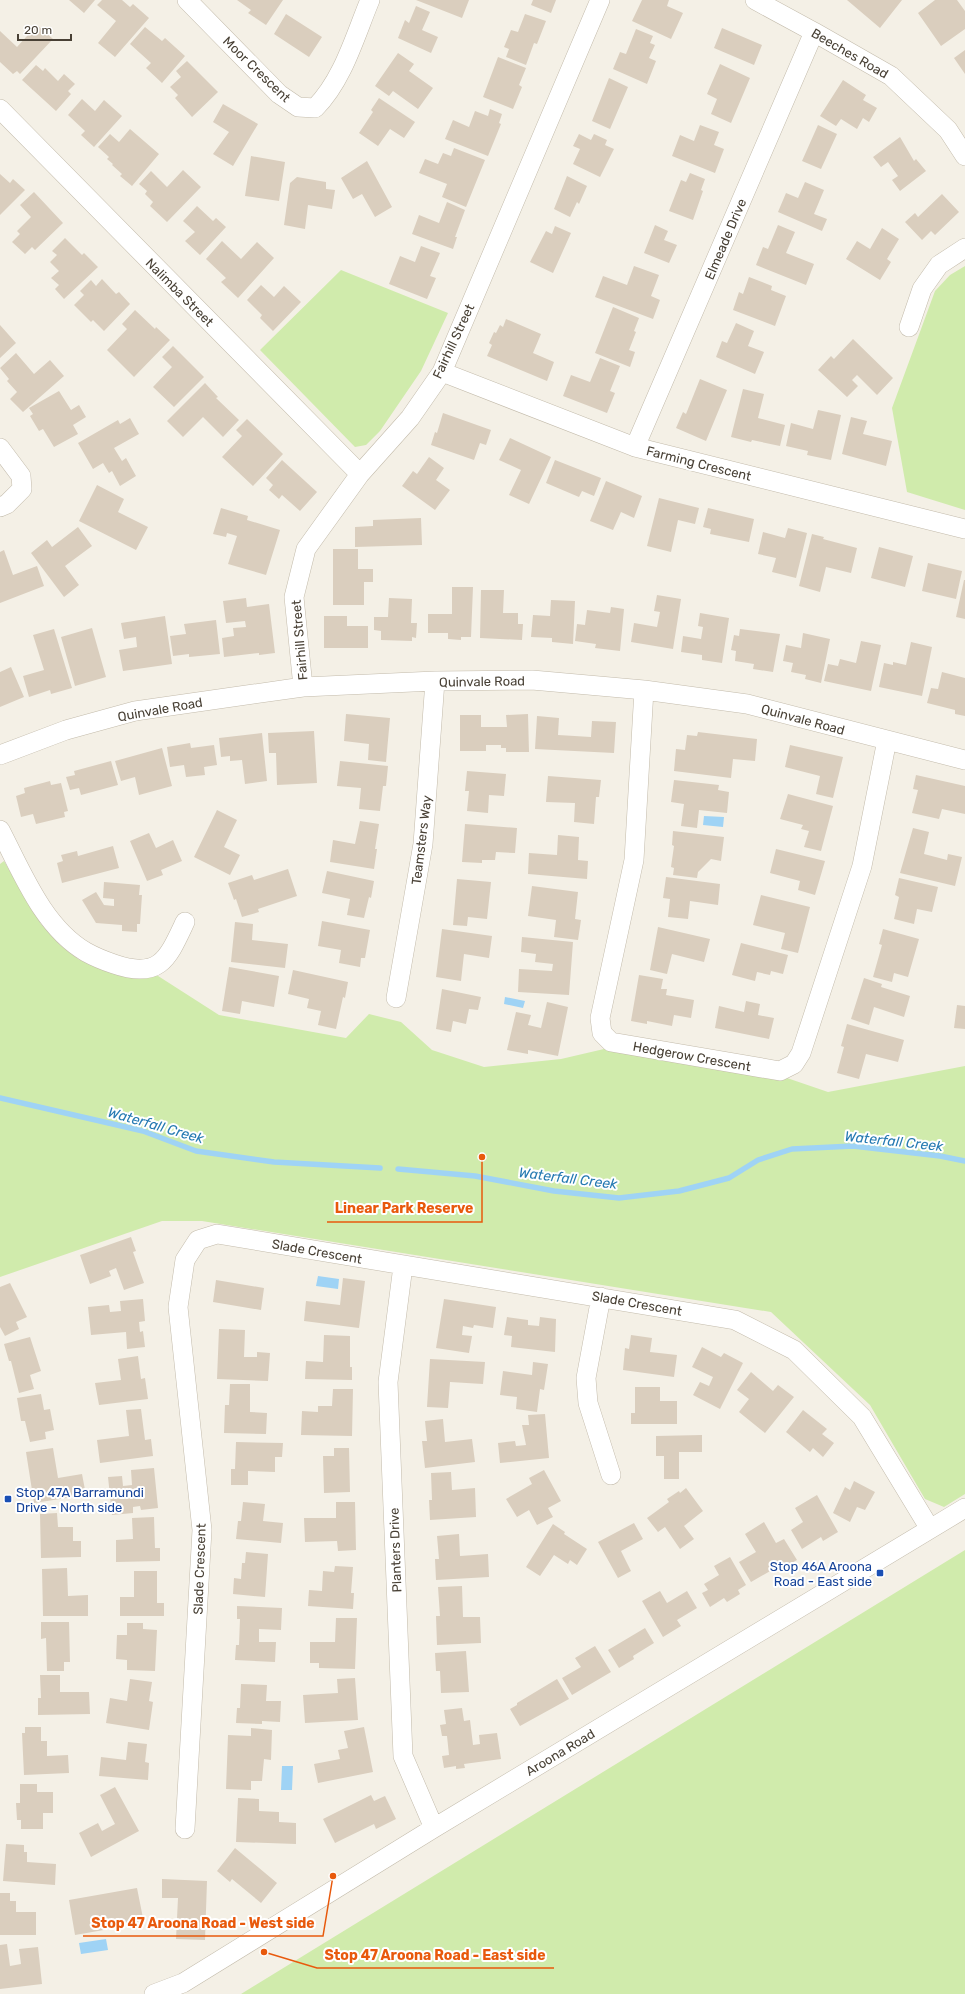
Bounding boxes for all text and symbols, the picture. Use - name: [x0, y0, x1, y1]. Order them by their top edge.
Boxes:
- scale bar: [18, 16, 71, 42]
- text: 20 m: [24, 23, 52, 37]
- street label: Beeches Road: [809, 25, 891, 81]
- street label: Moor Crescent: [220, 33, 293, 105]
- street label: Elmeade Drive: [702, 196, 749, 282]
- street label: Nalimba Street: [143, 255, 217, 329]
- street label: Fairhill Street: [430, 301, 477, 381]
- street label: Farming Crescent: [645, 443, 753, 485]
- street label: Fairhill Street: [289, 599, 310, 681]
- street label: Quinvale Road: [439, 673, 525, 690]
- street label: Quinvale Road: [116, 695, 204, 724]
- street label: Quinvale Road: [759, 701, 846, 738]
- street label: Teamsters Way: [409, 794, 434, 886]
- street label: Hedgerow Crescent: [632, 1039, 752, 1075]
- water label: Waterfall Creek: [106, 1104, 207, 1148]
- water label: Waterfall Creek: [844, 1128, 945, 1155]
- water label: Waterfall Creek: [518, 1164, 619, 1193]
- callout: Linear Park Reserve: [327, 1196, 482, 1222]
- text: Linear Park Reserve: [335, 1200, 473, 1217]
- street label: Slade Crescent: [271, 1236, 363, 1267]
- street label: Slade Crescent: [591, 1288, 683, 1319]
- place label: Stop 47A Barramundi Drive - North side: [16, 1485, 144, 1515]
- marker: Stop 47A Barramundi Drive - North side: [3, 1494, 13, 1504]
- street label: Planters Drive: [387, 1507, 404, 1593]
- street label: Slade Crescent: [190, 1523, 209, 1615]
- place label: Stop 46A Aroona Road - East side: [770, 1559, 872, 1589]
- marker: Stop 46A Aroona Road - East side: [875, 1568, 885, 1578]
- street label: Aroona Road: [523, 1726, 597, 1779]
- callout: Stop 47 Aroona Road - West side: [83, 1910, 323, 1936]
- text: Stop 47 Aroona Road - West side: [91, 1915, 315, 1932]
- callout: Stop 47 Aroona Road - East side: [317, 1942, 554, 1968]
- text: Stop 47 Aroona Road - East side: [325, 1947, 545, 1964]

